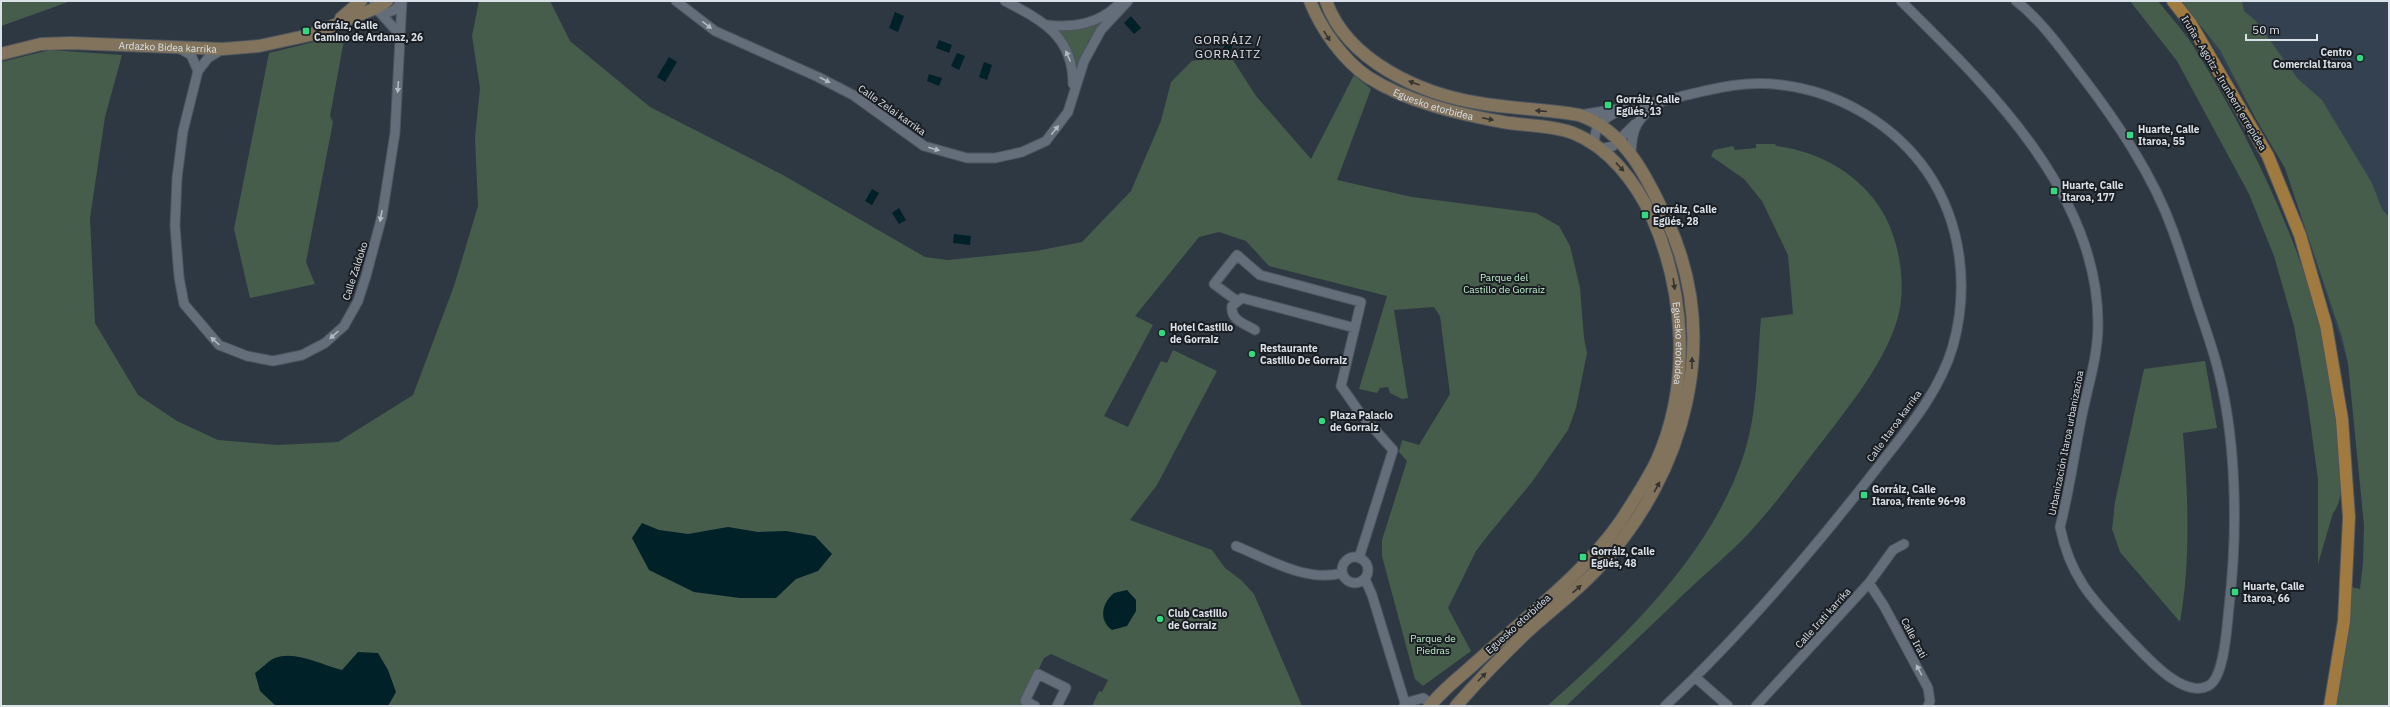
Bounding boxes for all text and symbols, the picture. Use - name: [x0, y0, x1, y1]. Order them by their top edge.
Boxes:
- street label: Iruña - Agoitz - Irunberri errepidea: [2178, 13, 2270, 154]
- scale bar: [2246, 16, 2317, 42]
- place label: Gorráiz, Calle Camino de Ardanaz, 26: [314, 19, 423, 44]
- one-way arrow: [702, 21, 713, 30]
- text: 50 m: [2252, 22, 2280, 37]
- marker: Gorráiz, Calle Camino de Ardanaz, 26: [301, 26, 311, 36]
- one-way arrow: [1324, 30, 1331, 42]
- district label: GORRÁIZ / GORRAITZ: [1194, 32, 1262, 61]
- street label: Ardazko Bidea karrika: [118, 38, 218, 55]
- place label: Centro Comercial Itaroa: [2273, 46, 2352, 71]
- one-way arrow: [1065, 50, 1071, 61]
- marker: Centro Comercial Itaroa: [2355, 53, 2365, 63]
- one-way arrow: [819, 77, 830, 83]
- one-way arrow: [1408, 80, 1420, 86]
- one-way arrow: [395, 81, 402, 93]
- street label: Calle Zelai karrika: [856, 82, 929, 139]
- street label: Eguesko etorbidea: [1391, 85, 1475, 123]
- place label: Gorráiz, Calle Egüés, 13: [1616, 93, 1680, 118]
- marker: Gorráiz, Calle Egüés, 13: [1603, 100, 1613, 110]
- one-way arrow: [1535, 108, 1547, 115]
- one-way arrow: [1482, 116, 1495, 122]
- place label: Huarte, Calle Itaroa, 55: [2138, 123, 2200, 148]
- one-way arrow: [1050, 125, 1059, 135]
- marker: Huarte, Calle Itaroa, 55: [2125, 130, 2135, 140]
- one-way arrow: [928, 146, 941, 152]
- one-way arrow: [1615, 162, 1624, 172]
- place label: Huarte, Calle Itaroa, 177: [2062, 179, 2124, 204]
- marker: Huarte, Calle Itaroa, 177: [2049, 186, 2059, 196]
- place label: Gorráiz, Calle Egüés, 28: [1653, 203, 1717, 228]
- one-way arrow: [378, 210, 384, 222]
- marker: Gorráiz, Calle Egüés, 28: [1640, 210, 1650, 220]
- street label: Calle Zaldoko: [339, 240, 371, 302]
- park label: Parque del Castillo de Gorraiz: [1463, 271, 1545, 296]
- one-way arrow: [1671, 277, 1677, 290]
- street label: Eguesko etorbidea: [1670, 301, 1686, 386]
- place label: Hotel Castillo de Gorraiz: [1170, 321, 1233, 346]
- marker: Hotel Castillo de Gorraiz: [1157, 328, 1167, 338]
- one-way arrow: [329, 330, 339, 340]
- one-way arrow: [210, 336, 220, 346]
- place label: Restaurante Castillo De Gorraiz: [1260, 342, 1347, 367]
- marker: Restaurante Castillo De Gorraiz: [1247, 349, 1257, 359]
- one-way arrow: [1689, 356, 1695, 369]
- street label: Urbanización Itaroa urbanizazioa: [2046, 369, 2087, 517]
- street label: Calle Itaroa karrika: [1864, 387, 1925, 464]
- place label: Plaza Palacio de Gorraiz: [1330, 409, 1393, 434]
- marker: Plaza Palacio de Gorraiz: [1317, 416, 1327, 426]
- one-way arrow: [1653, 481, 1660, 493]
- place label: Gorráiz, Calle Itaroa, frente 96-98: [1872, 483, 1966, 508]
- marker: Gorráiz, Calle Itaroa, frente 96-98: [1859, 490, 1869, 500]
- place label: Gorráiz, Calle Egüés, 48: [1591, 545, 1655, 570]
- marker: Gorráiz, Calle Egüés, 48: [1578, 552, 1588, 562]
- place label: Huarte, Calle Itaroa, 66: [2243, 580, 2305, 605]
- one-way arrow: [1572, 584, 1583, 593]
- street label: Calle Irati karrika: [1792, 585, 1854, 651]
- marker: Huarte, Calle Itaroa, 66: [2230, 587, 2240, 597]
- street label: Eguesko etorbidea: [1483, 591, 1554, 657]
- place label: Club Castillo de Gorraiz: [1168, 607, 1228, 632]
- marker: Club Castillo de Gorraiz: [1155, 614, 1165, 624]
- street label: Calle Irati: [1898, 616, 1930, 660]
- park label: Parque de Piedras: [1410, 632, 1456, 657]
- one-way arrow: [1915, 665, 1922, 676]
- one-way arrow: [1477, 672, 1487, 682]

